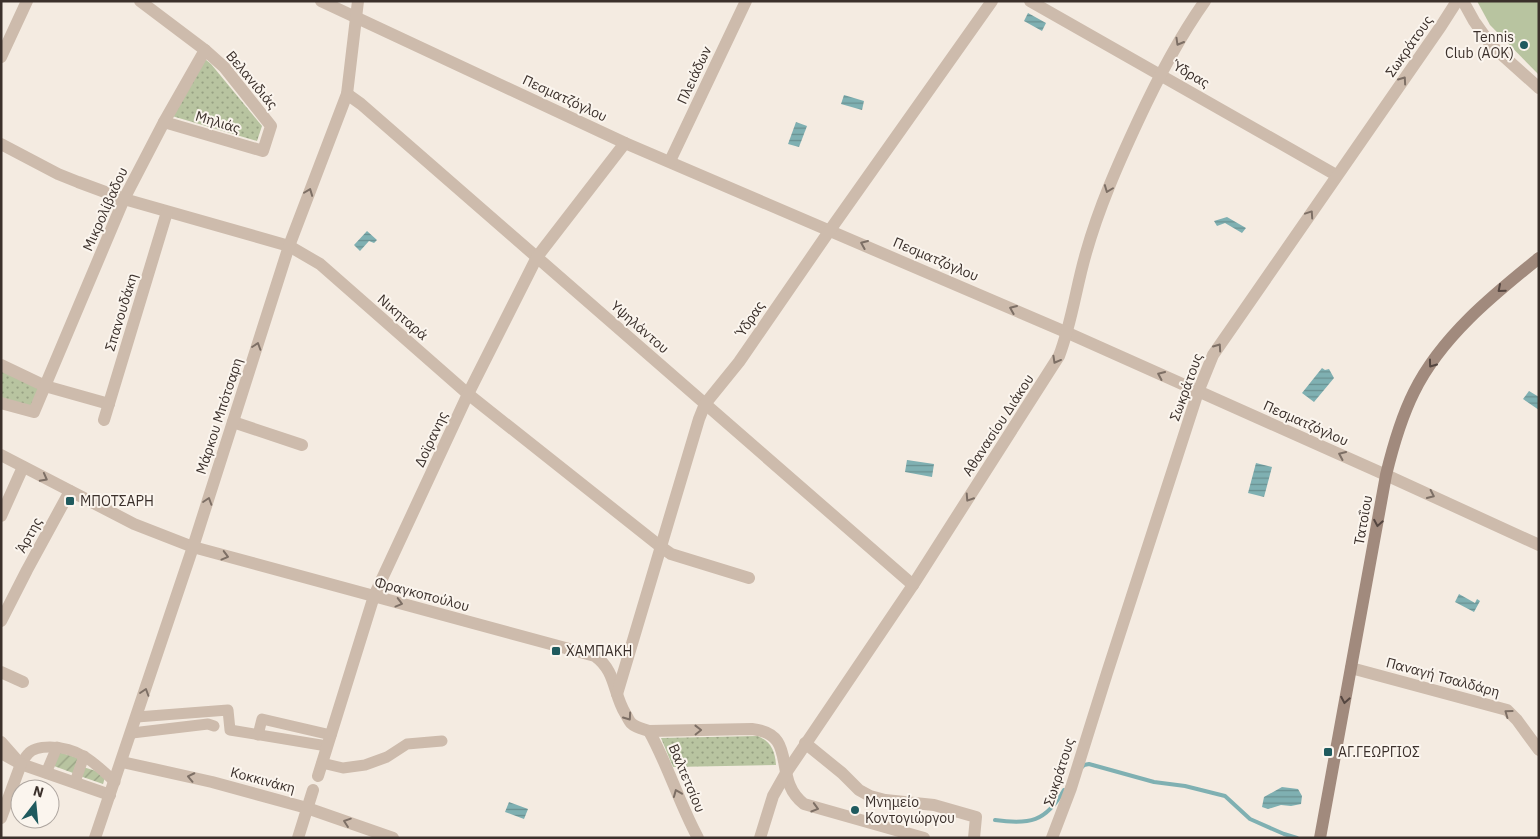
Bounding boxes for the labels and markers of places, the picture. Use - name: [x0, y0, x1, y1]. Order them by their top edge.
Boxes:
- place label: Tennis Club (AOK): [1445, 28, 1514, 62]
- marker: Tennis Club (AOK): [1518, 39, 1530, 51]
- place label: ΜΠΟΤΣΑΡΗ: [80, 492, 154, 510]
- marker: ΜΠΟΤΣΑΡΗ: [64, 495, 76, 507]
- place label: ΧΑΜΠΑΚΗ: [566, 642, 632, 660]
- marker: ΧΑΜΠΑΚΗ: [550, 645, 562, 657]
- place label: ΑΓ.ΓΕΩΡΓΙΟΣ: [1338, 743, 1420, 761]
- marker: ΑΓ.ΓΕΩΡΓΙΟΣ: [1322, 746, 1334, 758]
- place label: Μνημείο Κοντογιώργου: [865, 793, 955, 827]
- marker: Μνημείο Κοντογιώργου: [849, 804, 861, 816]

